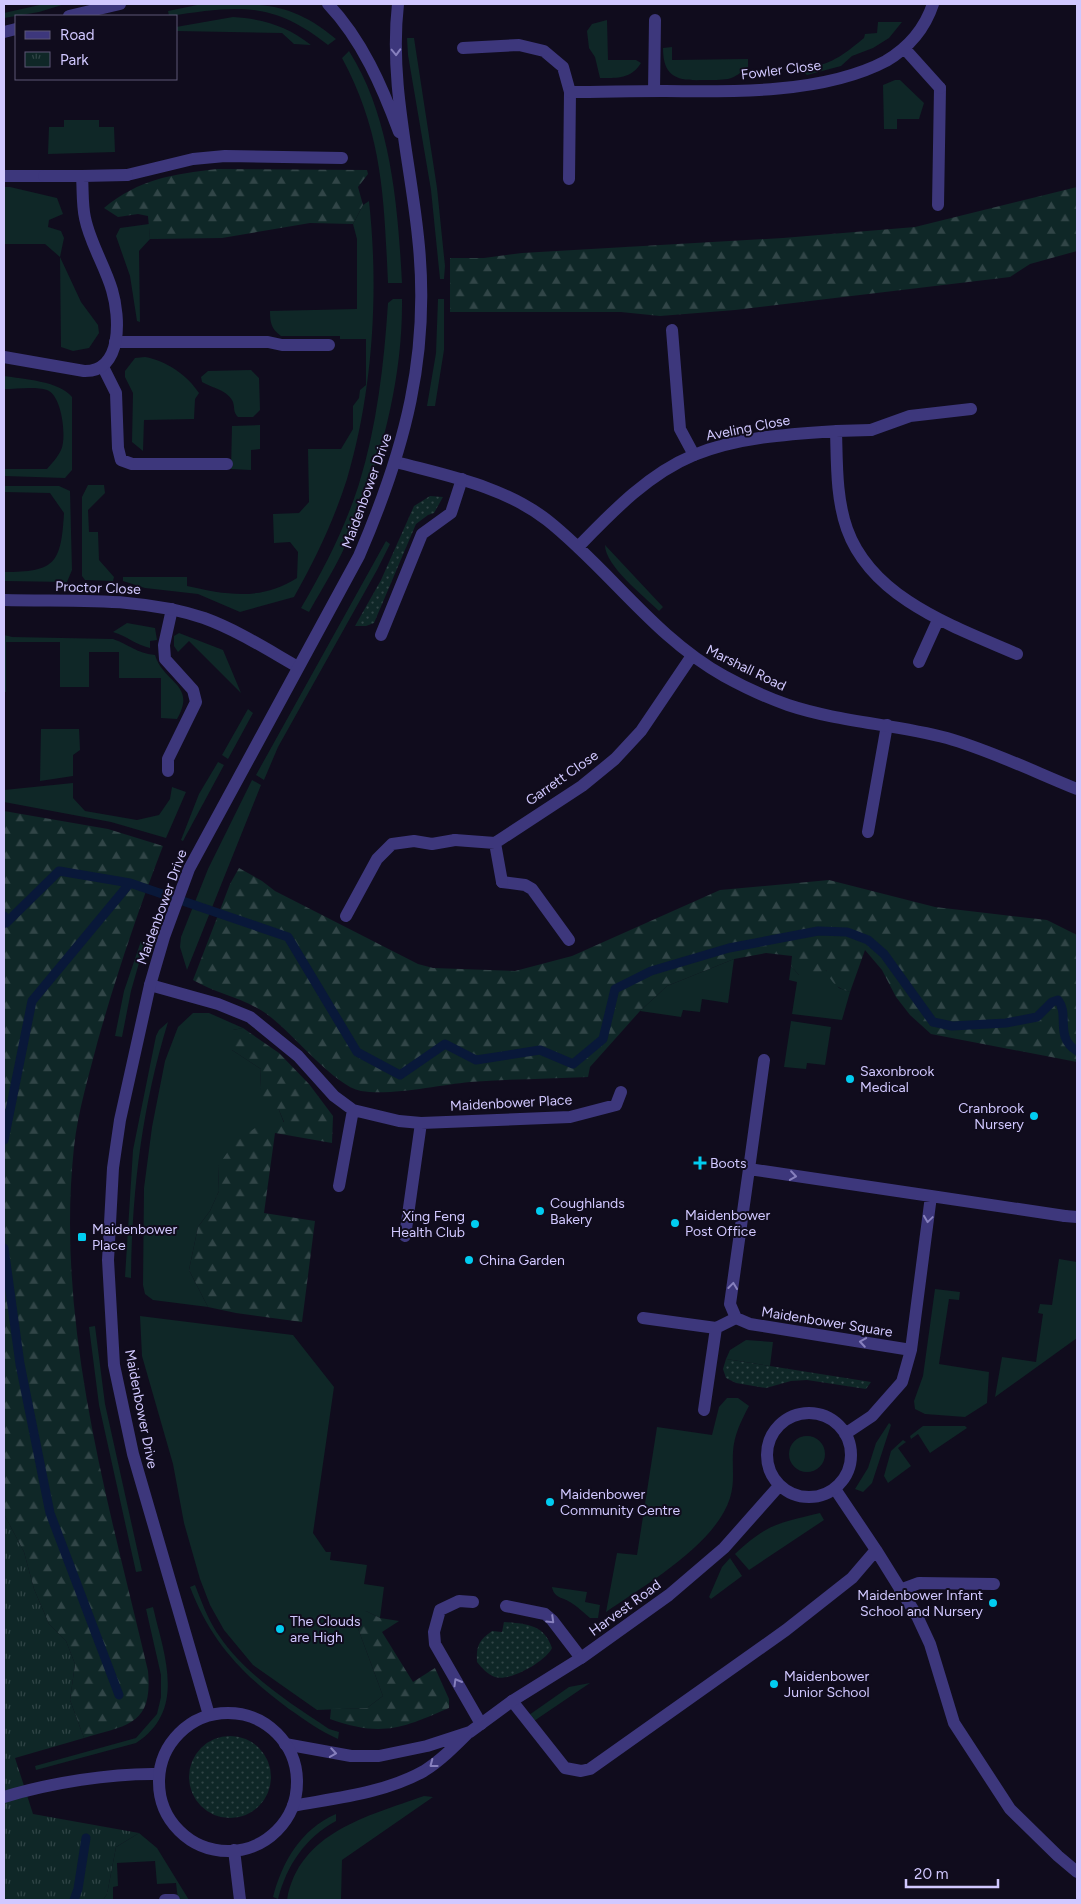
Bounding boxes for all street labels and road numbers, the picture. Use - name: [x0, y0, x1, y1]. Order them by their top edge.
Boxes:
- street label: Fowler Close: [740, 57, 822, 83]
- street label: Aveling Close: [704, 411, 792, 444]
- street label: Maidenbower Drive: [338, 431, 396, 551]
- street label: Proctor Close: [55, 578, 141, 598]
- street label: Marshall Road: [703, 641, 789, 695]
- street label: Garrett Close: [523, 747, 602, 809]
- street label: Maidenbower Drive: [133, 847, 191, 967]
- street label: Maidenbower Place: [450, 1091, 573, 1115]
- street label: Maidenbower Square: [760, 1303, 894, 1341]
- street label: Maidenbower Drive: [121, 1348, 161, 1470]
- street label: Harvest Road: [586, 1576, 664, 1640]

